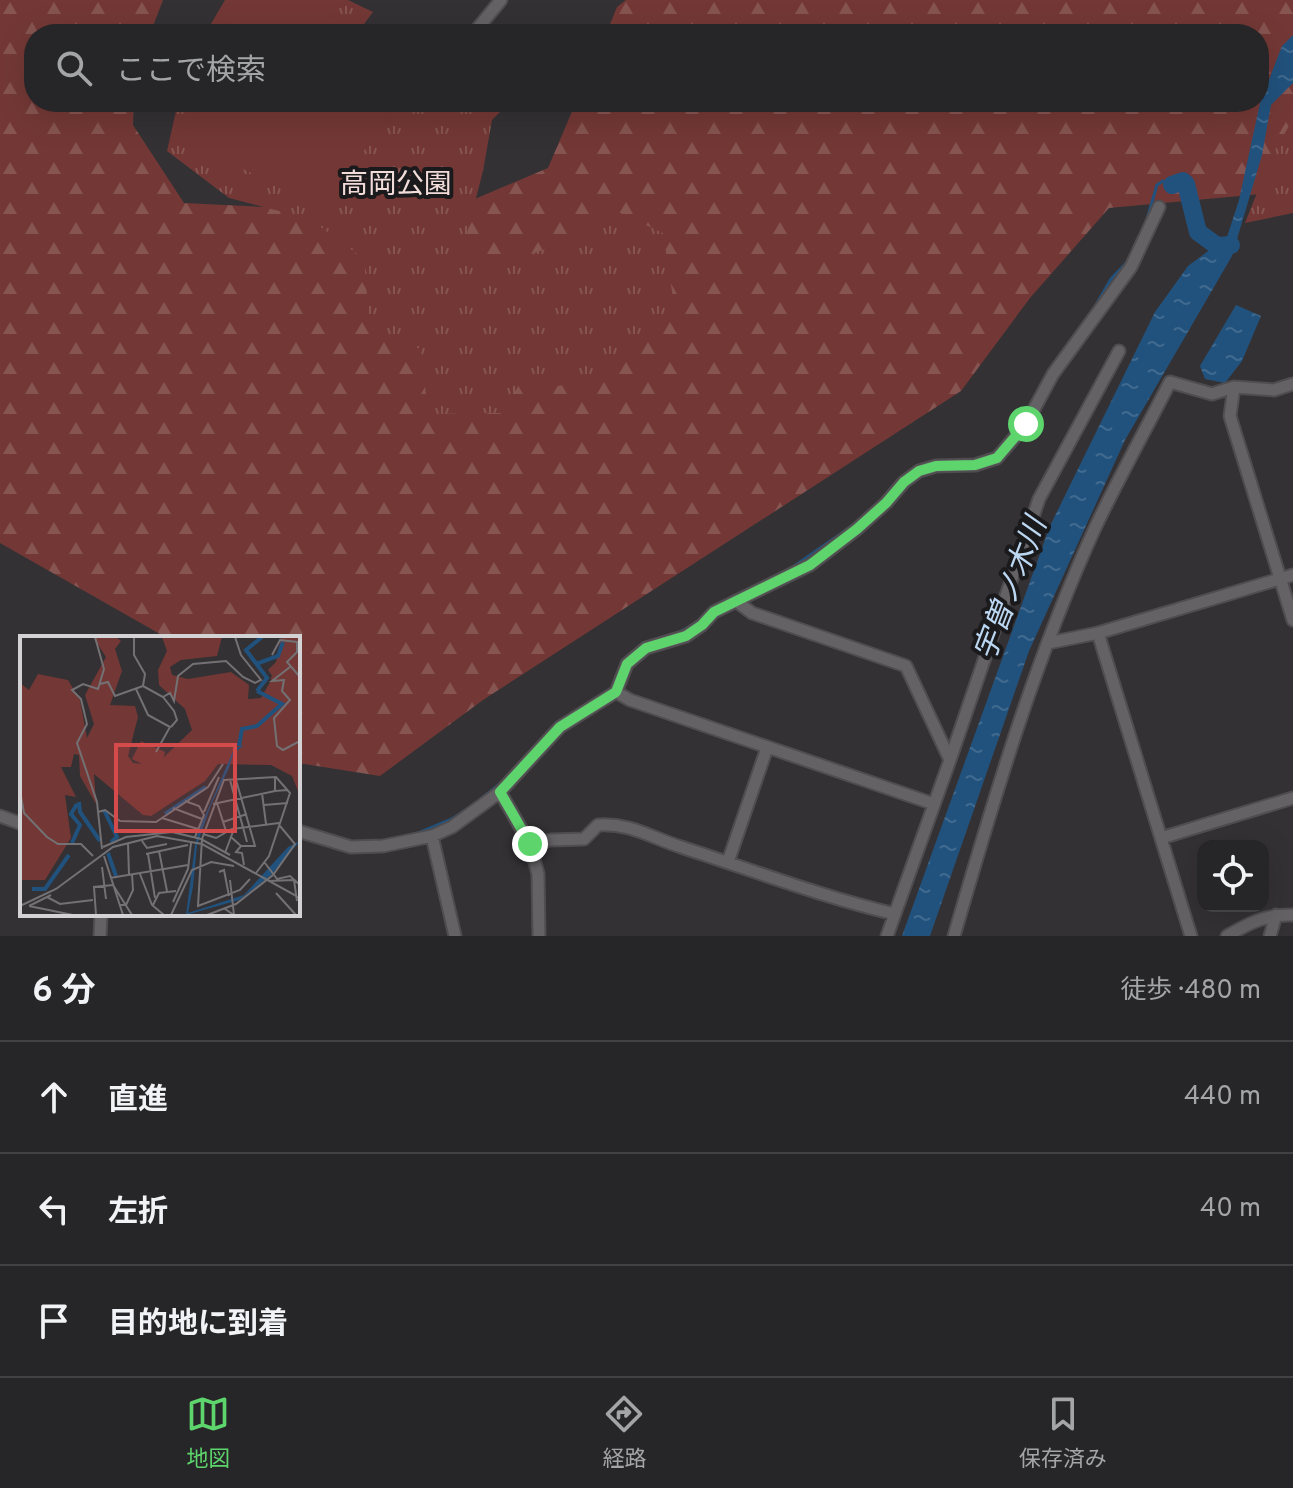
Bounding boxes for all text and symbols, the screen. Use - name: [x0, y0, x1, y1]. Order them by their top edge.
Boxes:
- search box: [24, 24, 1269, 112]
- icon: search: [52, 46, 96, 90]
- text: ここで検索: [116, 54, 266, 91]
- park label: 高岡公園: [340, 168, 452, 204]
- route start: [1008, 406, 1044, 442]
- water label: 宇曽ノ木川: [968, 510, 1058, 667]
- inset map: [20, 636, 300, 916]
- route end: [512, 826, 548, 862]
- map controls: [1197, 840, 1269, 912]
- button: locate: [1197, 840, 1269, 912]
- text: 6 分: [32, 971, 95, 1014]
- text: 徒歩 · 480 m: [1120, 975, 1261, 1008]
- icon: ahead: [32, 1075, 76, 1119]
- text: 440 m: [1184, 1081, 1261, 1114]
- text: 直進: [108, 1083, 168, 1120]
- icon: left: [32, 1187, 76, 1231]
- text: 40 m: [1200, 1193, 1261, 1226]
- text: 左折: [108, 1195, 168, 1232]
- icon: arrive: [32, 1299, 76, 1343]
- text: 目的地に到着: [108, 1307, 288, 1344]
- tab: 地図: [186, 1392, 230, 1474]
- tab: 経路: [602, 1392, 647, 1474]
- tab: 保存済み: [1019, 1392, 1107, 1474]

